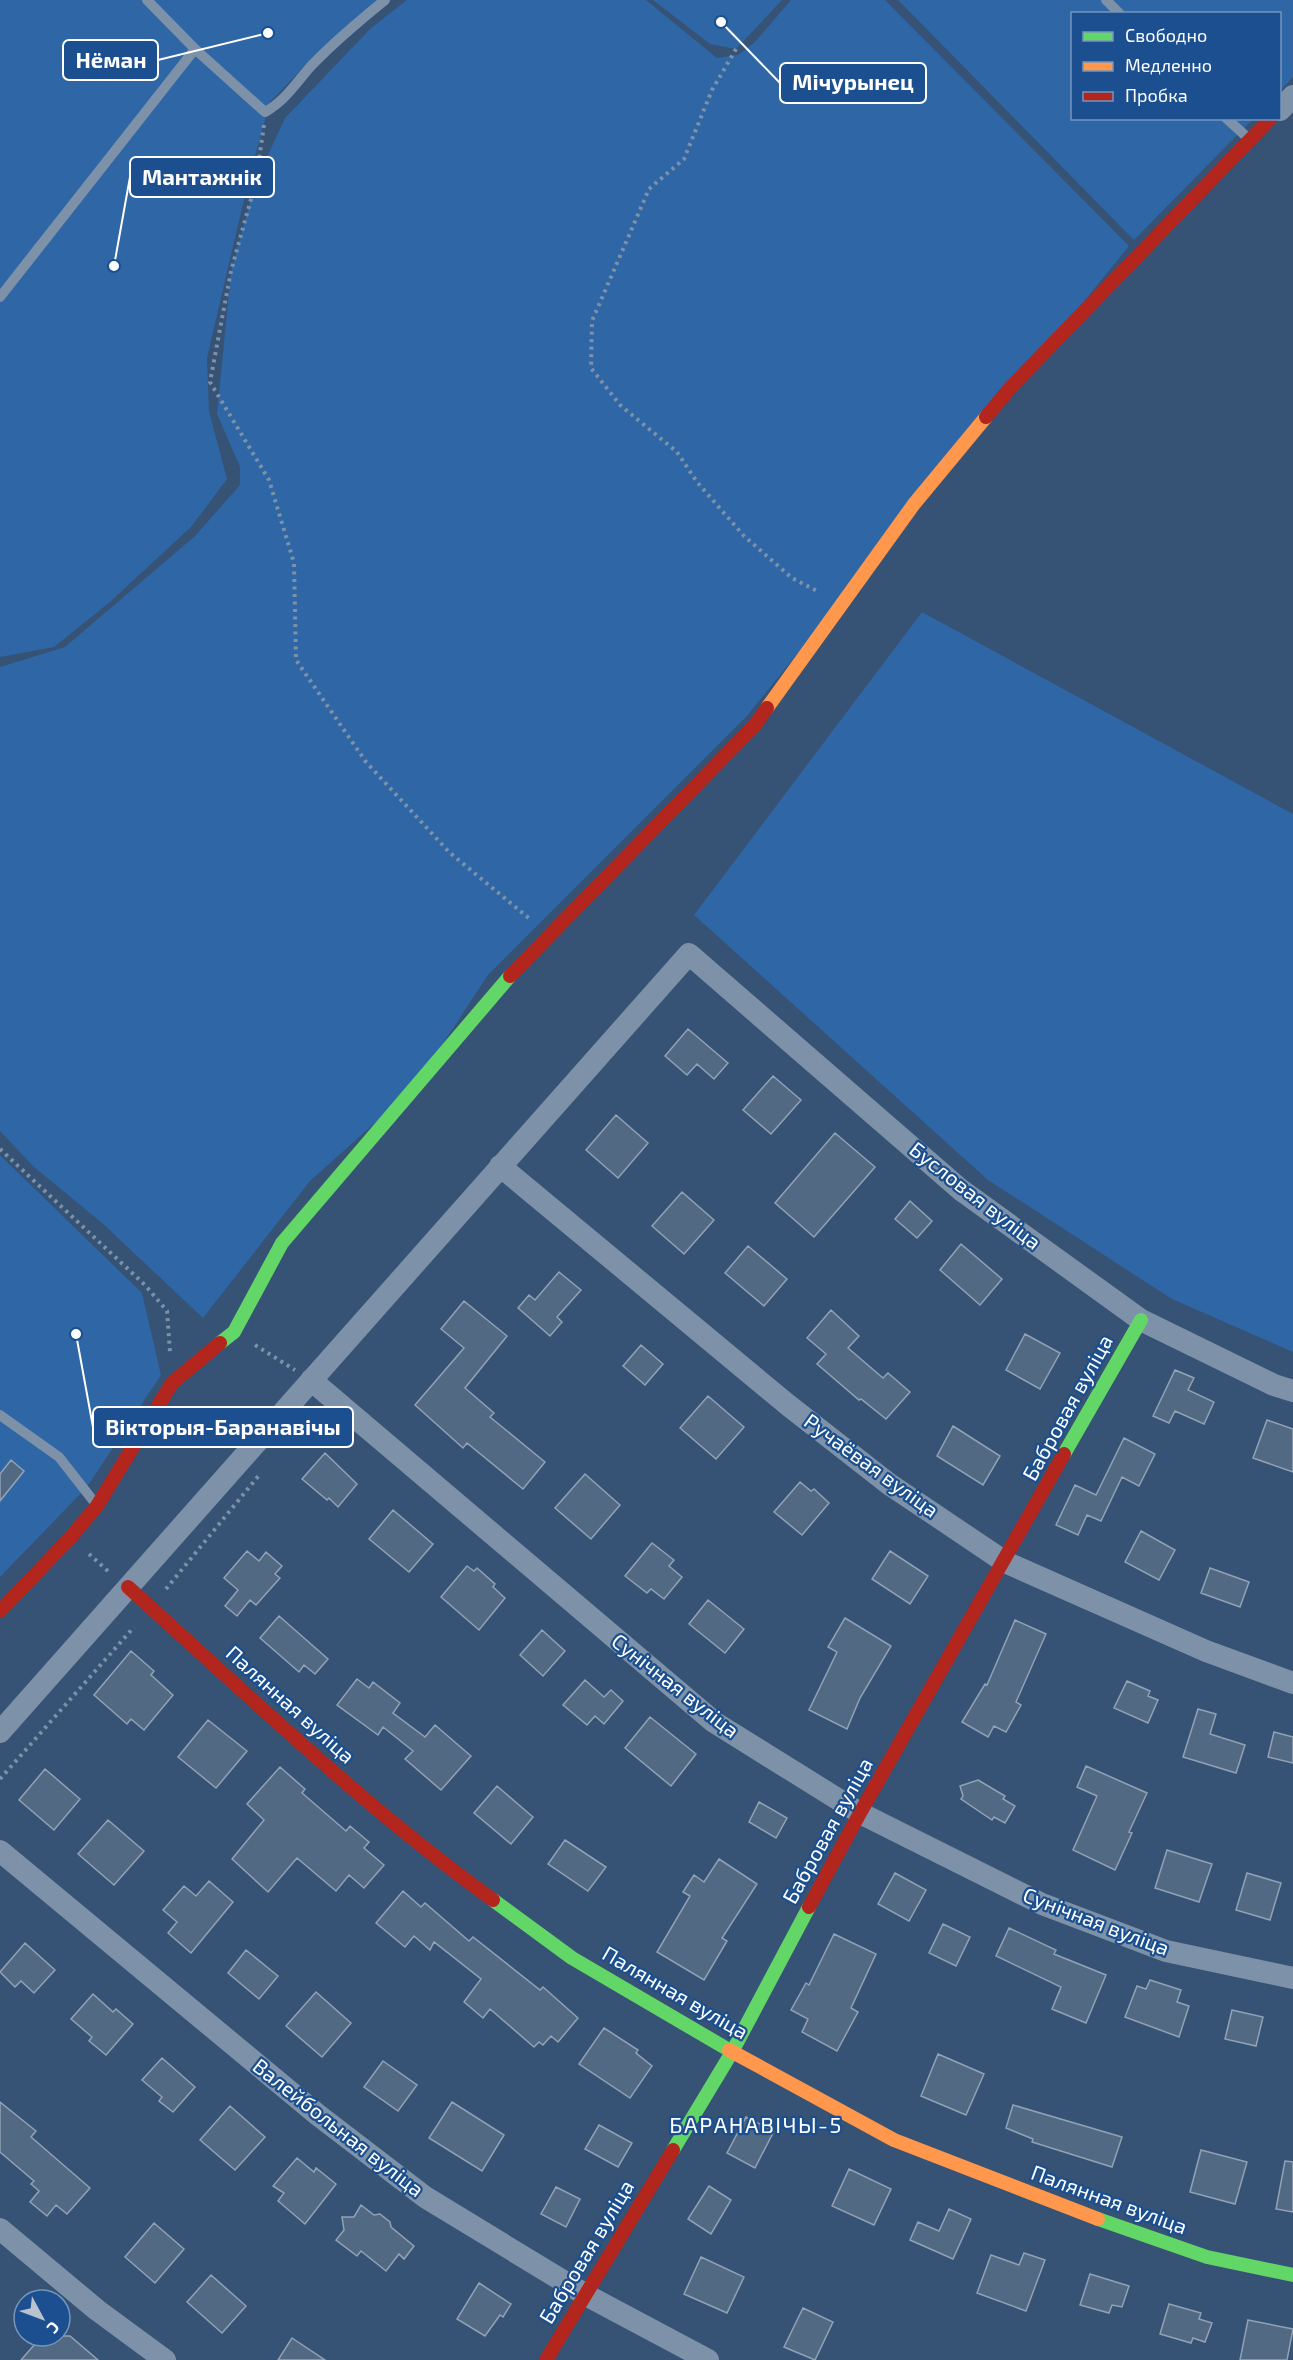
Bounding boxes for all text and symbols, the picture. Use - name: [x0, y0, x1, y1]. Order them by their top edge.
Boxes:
- legend: [1071, 12, 1281, 120]
- text: Свободно: [1125, 24, 1207, 46]
- callout: Нёман: [63, 40, 158, 80]
- text: Нёман: [76, 46, 146, 72]
- text: Медленно: [1125, 54, 1212, 76]
- callout: Мічурынец: [780, 63, 926, 103]
- text: Мічурынец: [792, 68, 914, 94]
- text: Пробка: [1125, 84, 1188, 106]
- callout: Мантажнік: [130, 157, 274, 197]
- text: Мантажнік: [142, 163, 262, 189]
- street label: Бусловая вуліца: [905, 1136, 1047, 1255]
- street label: Бабровая вуліца: [1016, 1330, 1118, 1485]
- callout: Вікторыя-Баранавічы: [93, 1407, 353, 1447]
- street label: Ручаёвая вуліца: [799, 1408, 944, 1523]
- text: Вікторыя-Баранавічы: [105, 1413, 341, 1439]
- street label: Сунічная вуліца: [607, 1627, 745, 1743]
- street label: Палянная вуліца: [221, 1640, 360, 1769]
- street label: Бабровая вуліца: [776, 1753, 878, 1908]
- street label: Сунічная вуліца: [1020, 1881, 1173, 1961]
- street label: Палянная вуліца: [598, 1940, 753, 2044]
- street label: Валейбольная вуліца: [248, 2052, 429, 2202]
- district label: БАРАНАВІЧЫ-5: [669, 2111, 843, 2137]
- street label: Палянная вуліца: [1028, 2159, 1191, 2239]
- street label: Бабровая вуліца: [533, 2175, 639, 2328]
- north arrow: [12, 2288, 72, 2348]
- text: С: [43, 2318, 64, 2338]

